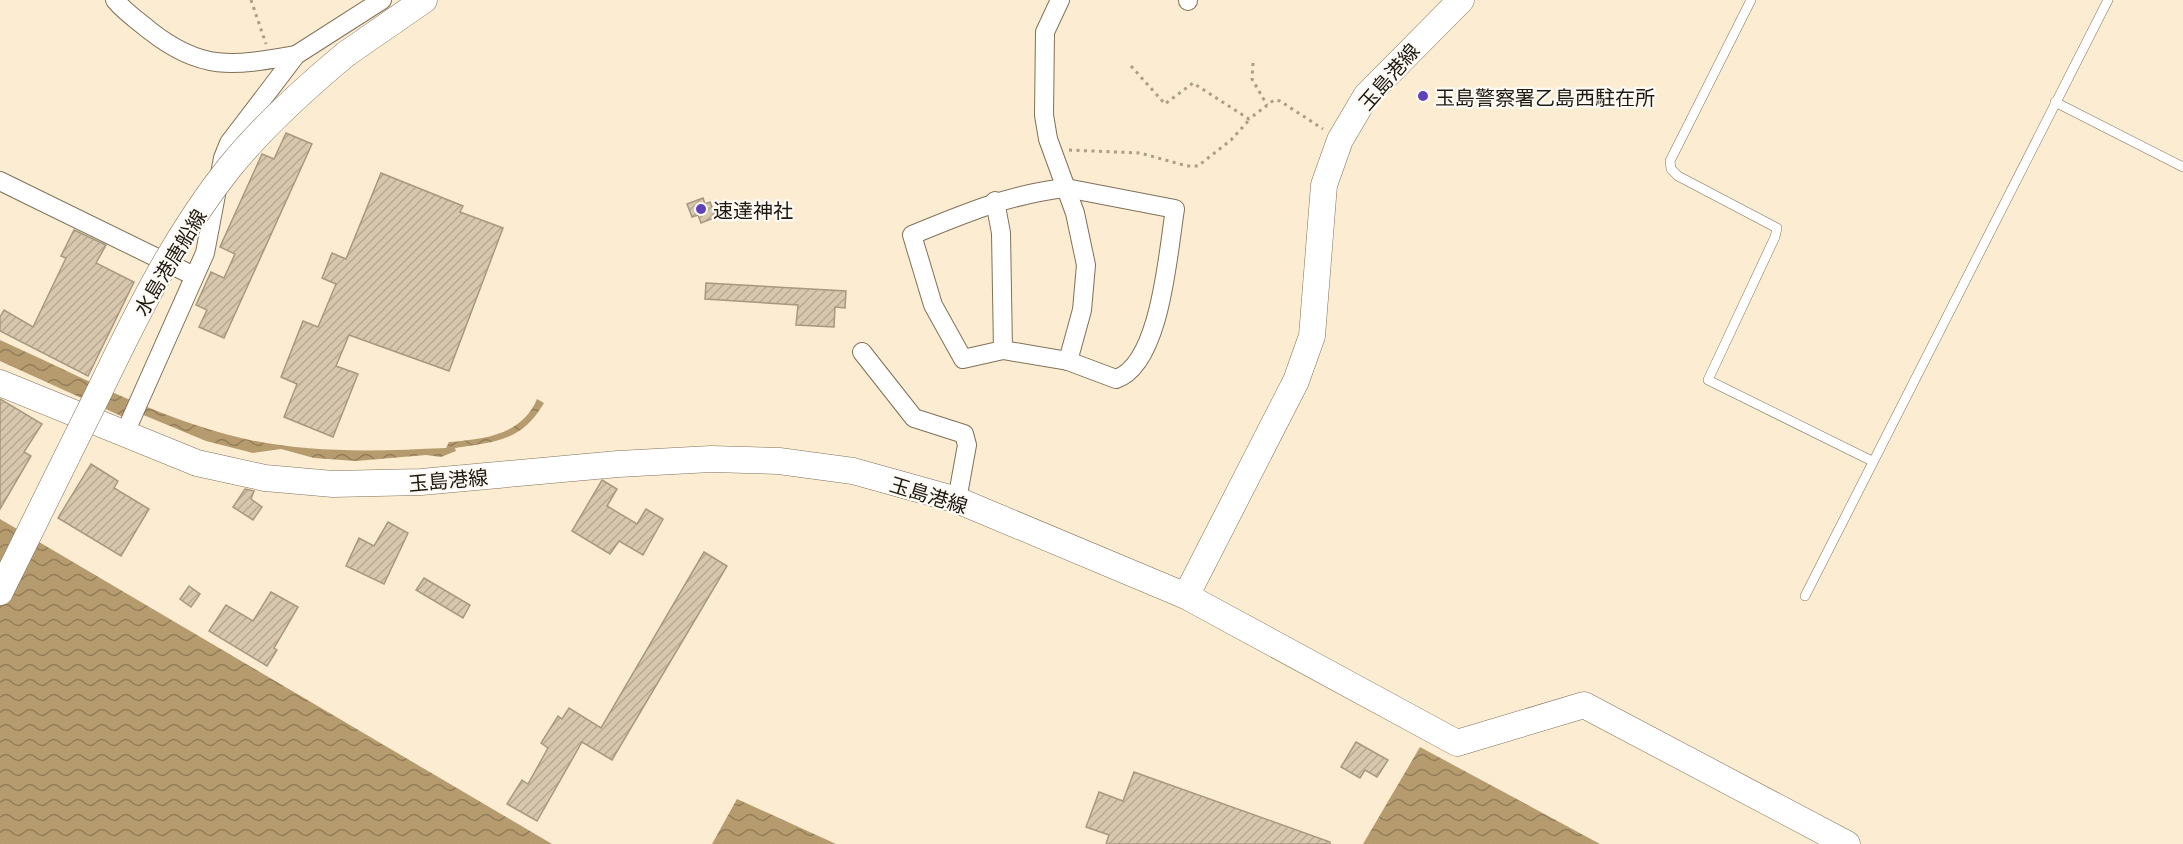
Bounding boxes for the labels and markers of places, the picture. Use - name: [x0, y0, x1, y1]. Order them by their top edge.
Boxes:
- place label: 玉島警察署乙島西駐在所: [1435, 82, 1655, 111]
- marker: 玉島警察署乙島西駐在所: [1416, 89, 1430, 103]
- place label: 速達神社: [713, 195, 793, 224]
- marker: 速達神社: [694, 202, 708, 216]

